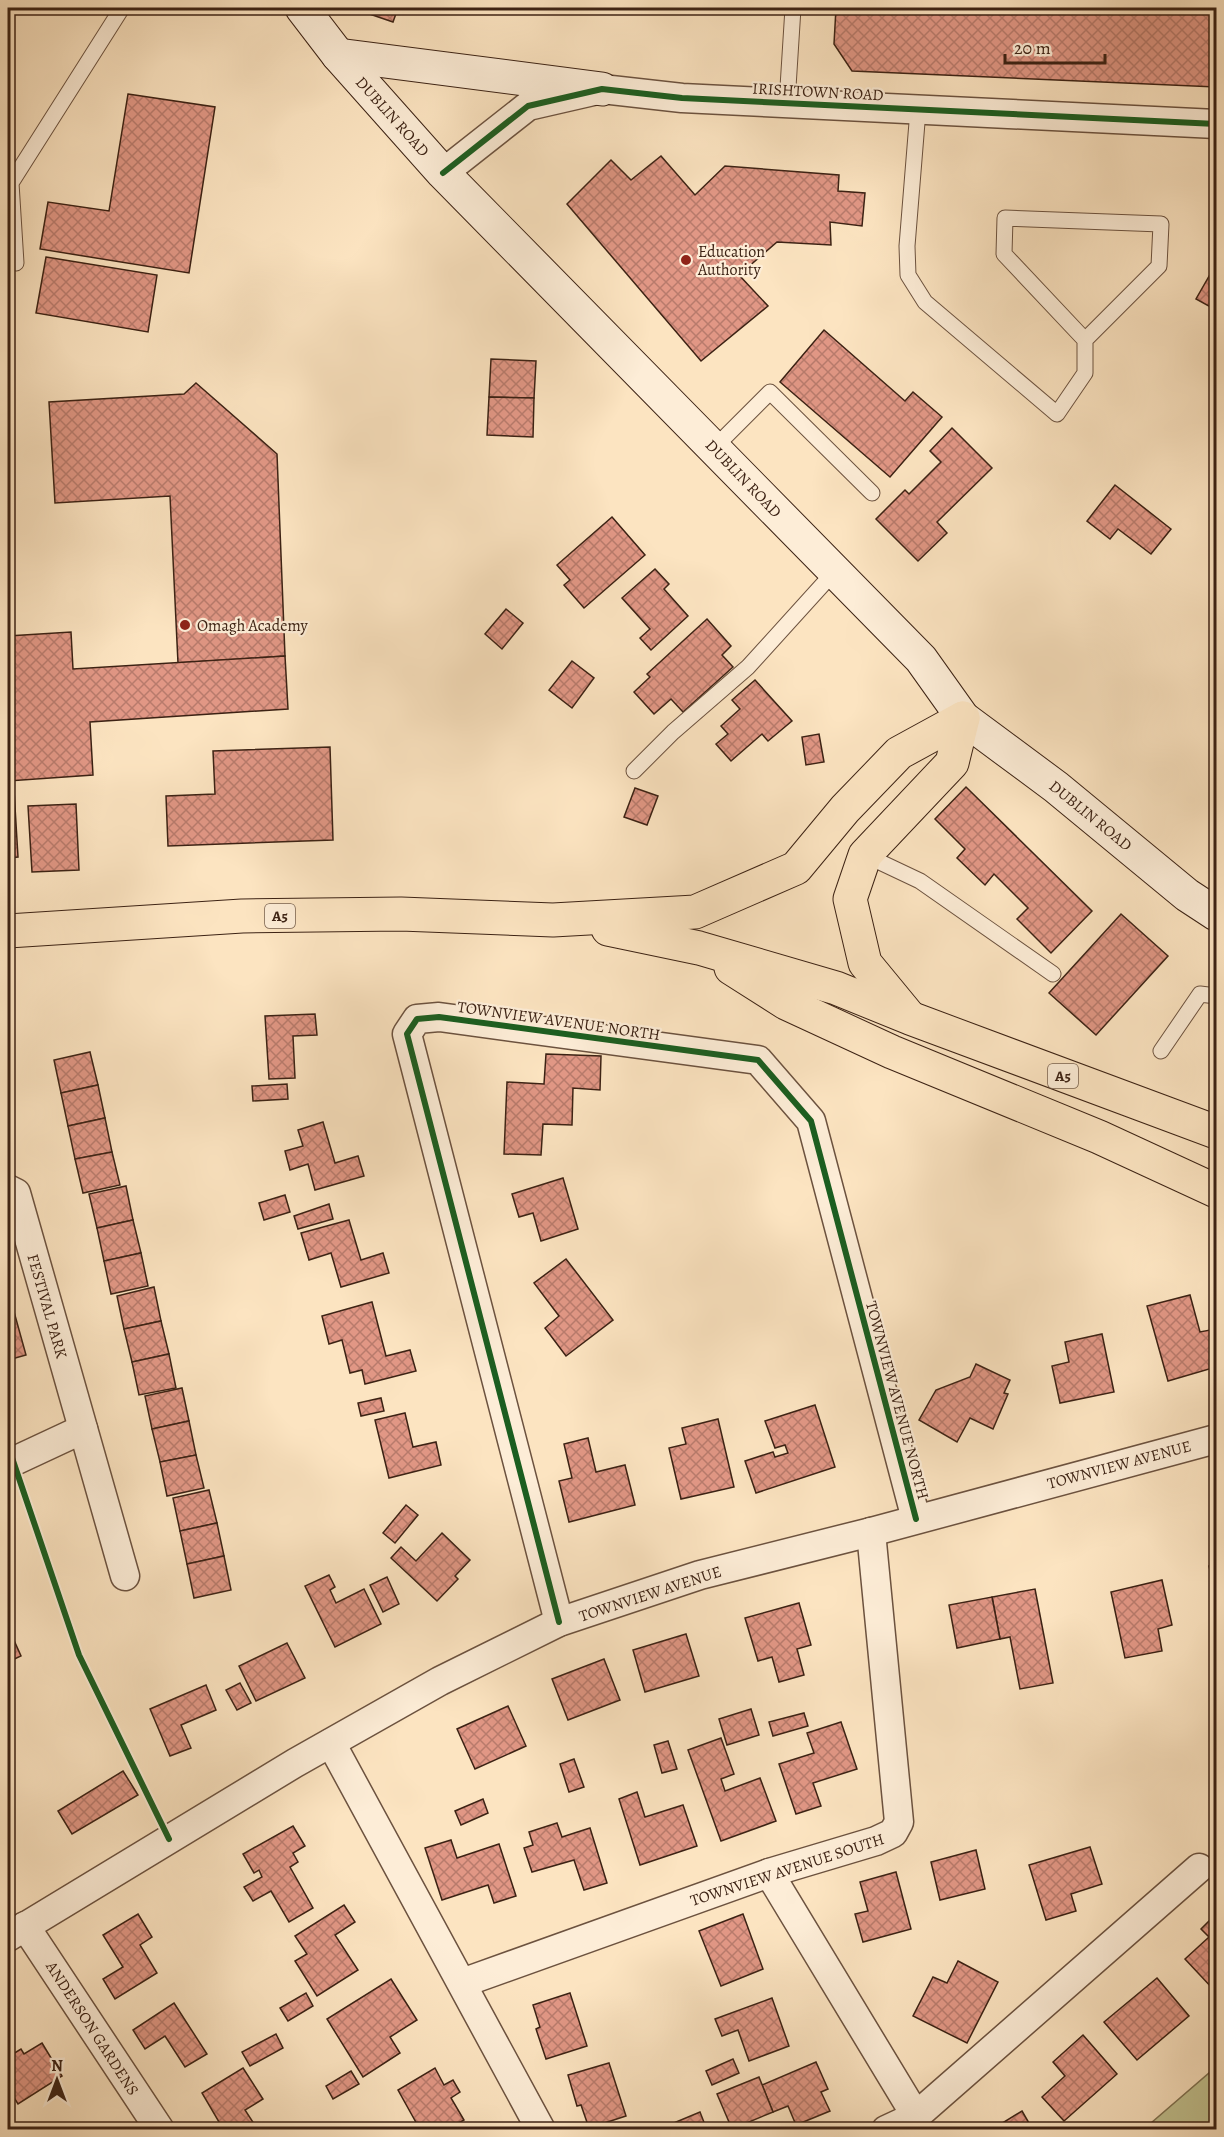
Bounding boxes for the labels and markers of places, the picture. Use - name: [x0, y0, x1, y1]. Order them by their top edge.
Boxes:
- place label: Education Authority: [697, 241, 765, 281]
- marker: Education Authority: [679, 253, 693, 267]
- place label: Omagh Academy: [197, 615, 309, 637]
- marker: Omagh Academy: [178, 618, 192, 632]

